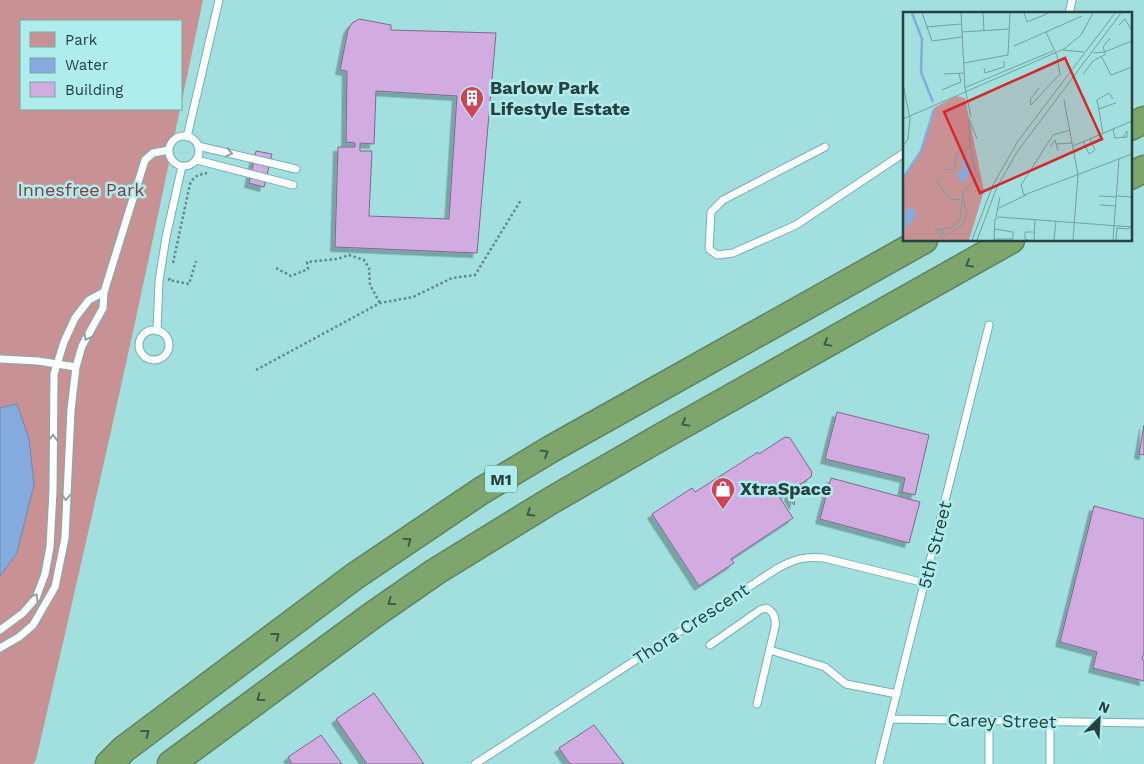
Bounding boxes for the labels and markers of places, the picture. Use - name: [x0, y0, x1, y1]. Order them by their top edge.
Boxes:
- place label: Barlow Park Lifestyle Estate: [490, 77, 630, 119]
- building icon: Barlow Park Lifestyle Estate: [459, 85, 485, 119]
- shop icon: XtraSpace: [710, 476, 736, 510]
- place label: XtraSpace: [740, 478, 831, 499]

